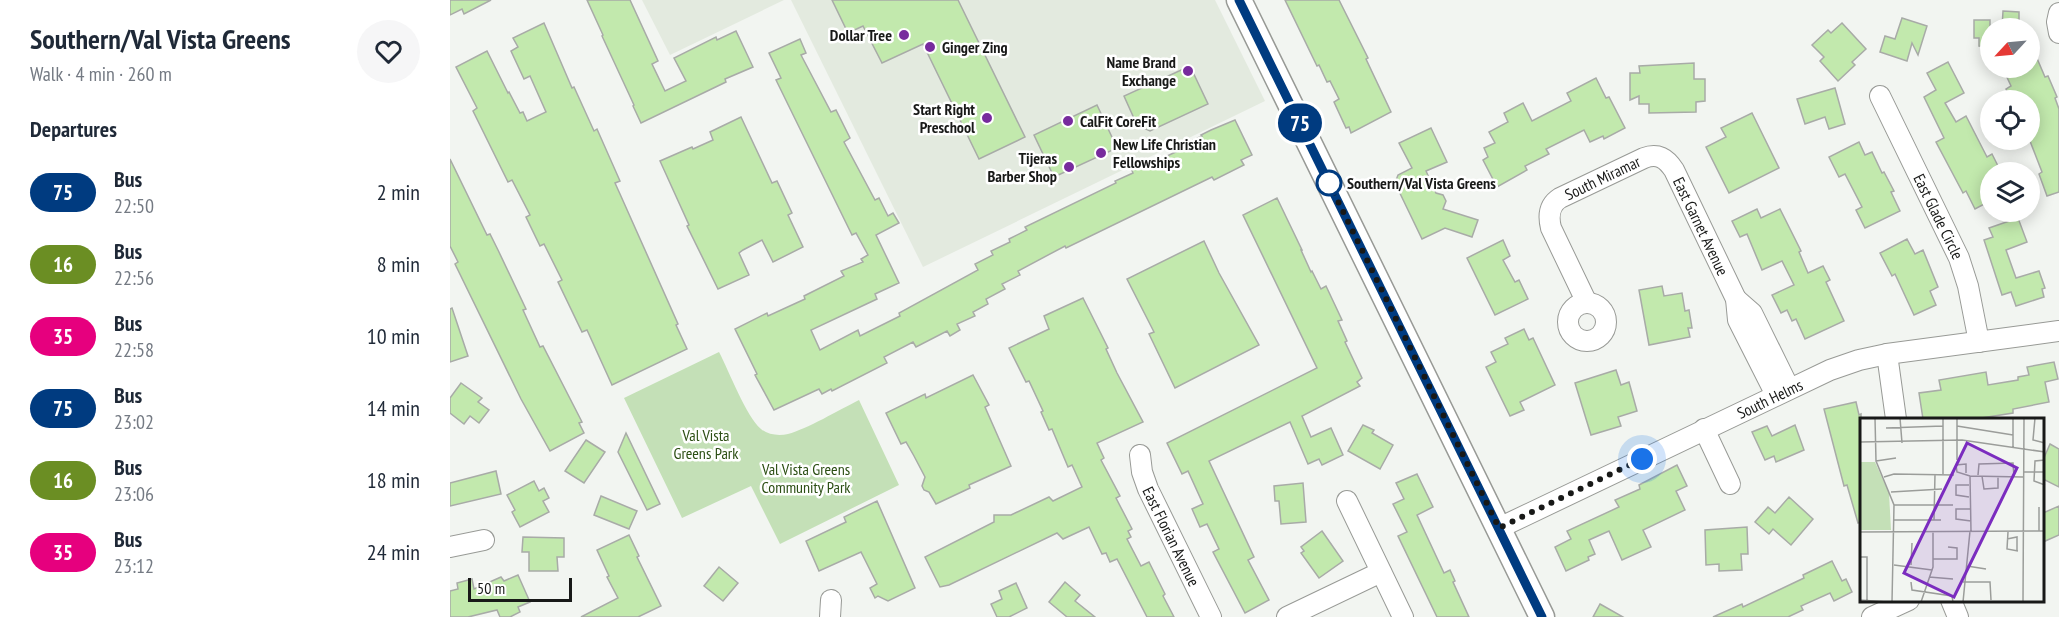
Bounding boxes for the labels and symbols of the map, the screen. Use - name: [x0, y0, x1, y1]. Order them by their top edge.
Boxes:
- north arrow: [1980, 18, 2040, 78]
- place label: Dollar Tree: [830, 25, 892, 45]
- marker: Dollar Tree: [897, 28, 911, 42]
- place label: Ginger Zing: [942, 37, 1008, 57]
- marker: Ginger Zing: [923, 40, 937, 54]
- place label: Name Brand Exchange: [1107, 52, 1176, 90]
- marker: Name Brand Exchange: [1181, 64, 1195, 78]
- place label: Start Right Preschool: [913, 99, 975, 137]
- line badge: 75: [1273, 104, 1327, 142]
- marker: Start Right Preschool: [980, 111, 994, 125]
- place label: CalFit CoreFit: [1080, 111, 1157, 131]
- marker: CalFit CoreFit: [1061, 114, 1075, 128]
- place label: New Life Christian Fellowships: [1113, 134, 1216, 172]
- marker: New Life Christian Fellowships: [1094, 146, 1108, 160]
- place label: Tijeras Barber Shop: [987, 148, 1057, 186]
- street label: South Miramar: [1562, 151, 1644, 204]
- marker: Tijeras Barber Shop: [1062, 160, 1076, 174]
- marker: Southern/Val Vista Greens: [1316, 170, 1342, 196]
- street label: East Glade Circle: [1909, 170, 1968, 263]
- place label: Southern/Val Vista Greens: [1347, 173, 1496, 193]
- street label: East Garnet Avenue: [1669, 174, 1733, 279]
- street label: South Helms: [1734, 375, 1806, 423]
- inset map: [1860, 418, 2044, 602]
- park label: Val Vista Greens Park: [674, 425, 739, 463]
- your location: [1627, 444, 1657, 474]
- park label: Val Vista Greens Community Park: [761, 459, 851, 497]
- street label: East Florian Avenue: [1138, 483, 1204, 590]
- scale bar: [468, 575, 572, 602]

